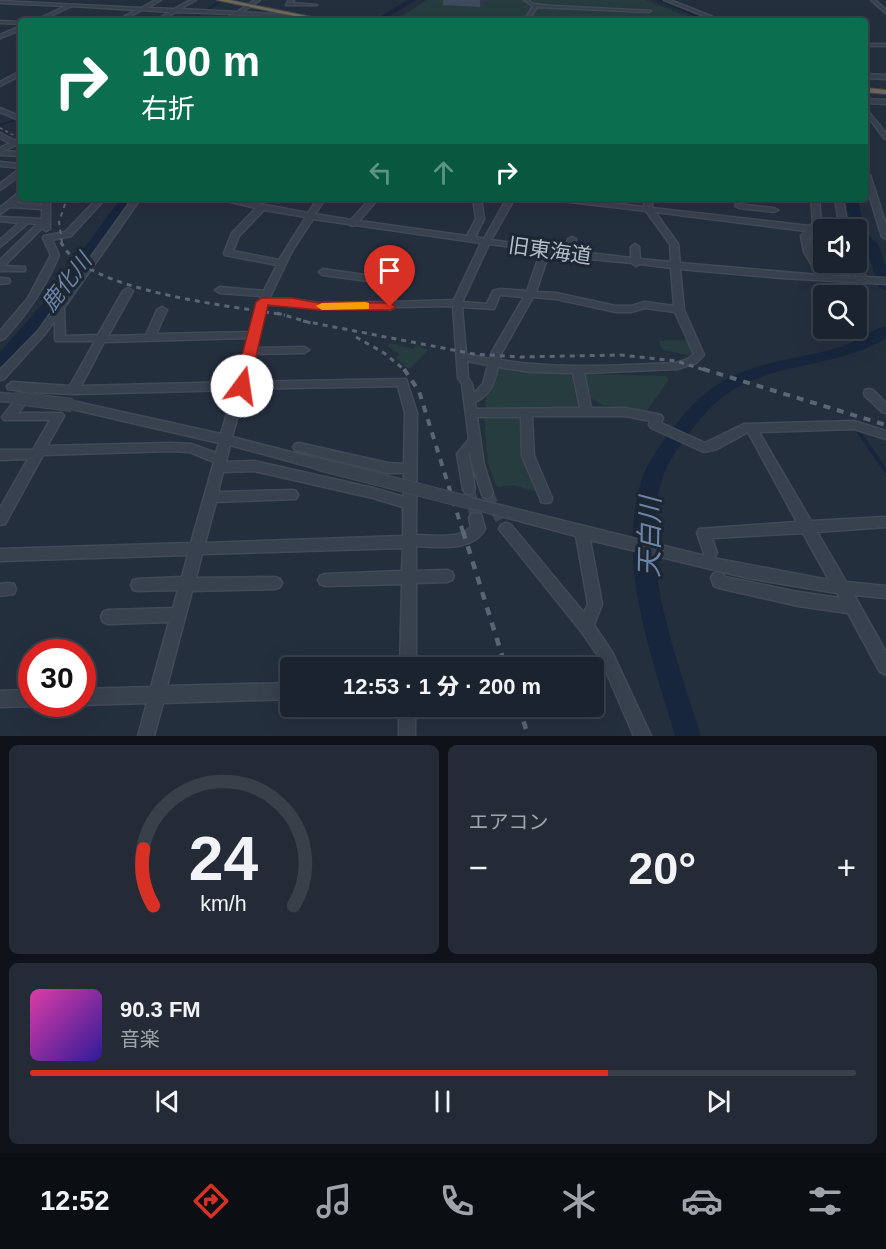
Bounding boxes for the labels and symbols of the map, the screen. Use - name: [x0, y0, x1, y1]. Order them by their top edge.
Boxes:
- street label: 旧東海道: [507, 233, 593, 268]
- pin: [364, 245, 415, 307]
- water label: 鹿化川: [36, 247, 98, 316]
- position arrow: [210, 354, 274, 418]
- water label: 天白川: [634, 493, 666, 578]
- speed limit sign: 30: [18, 639, 96, 717]

